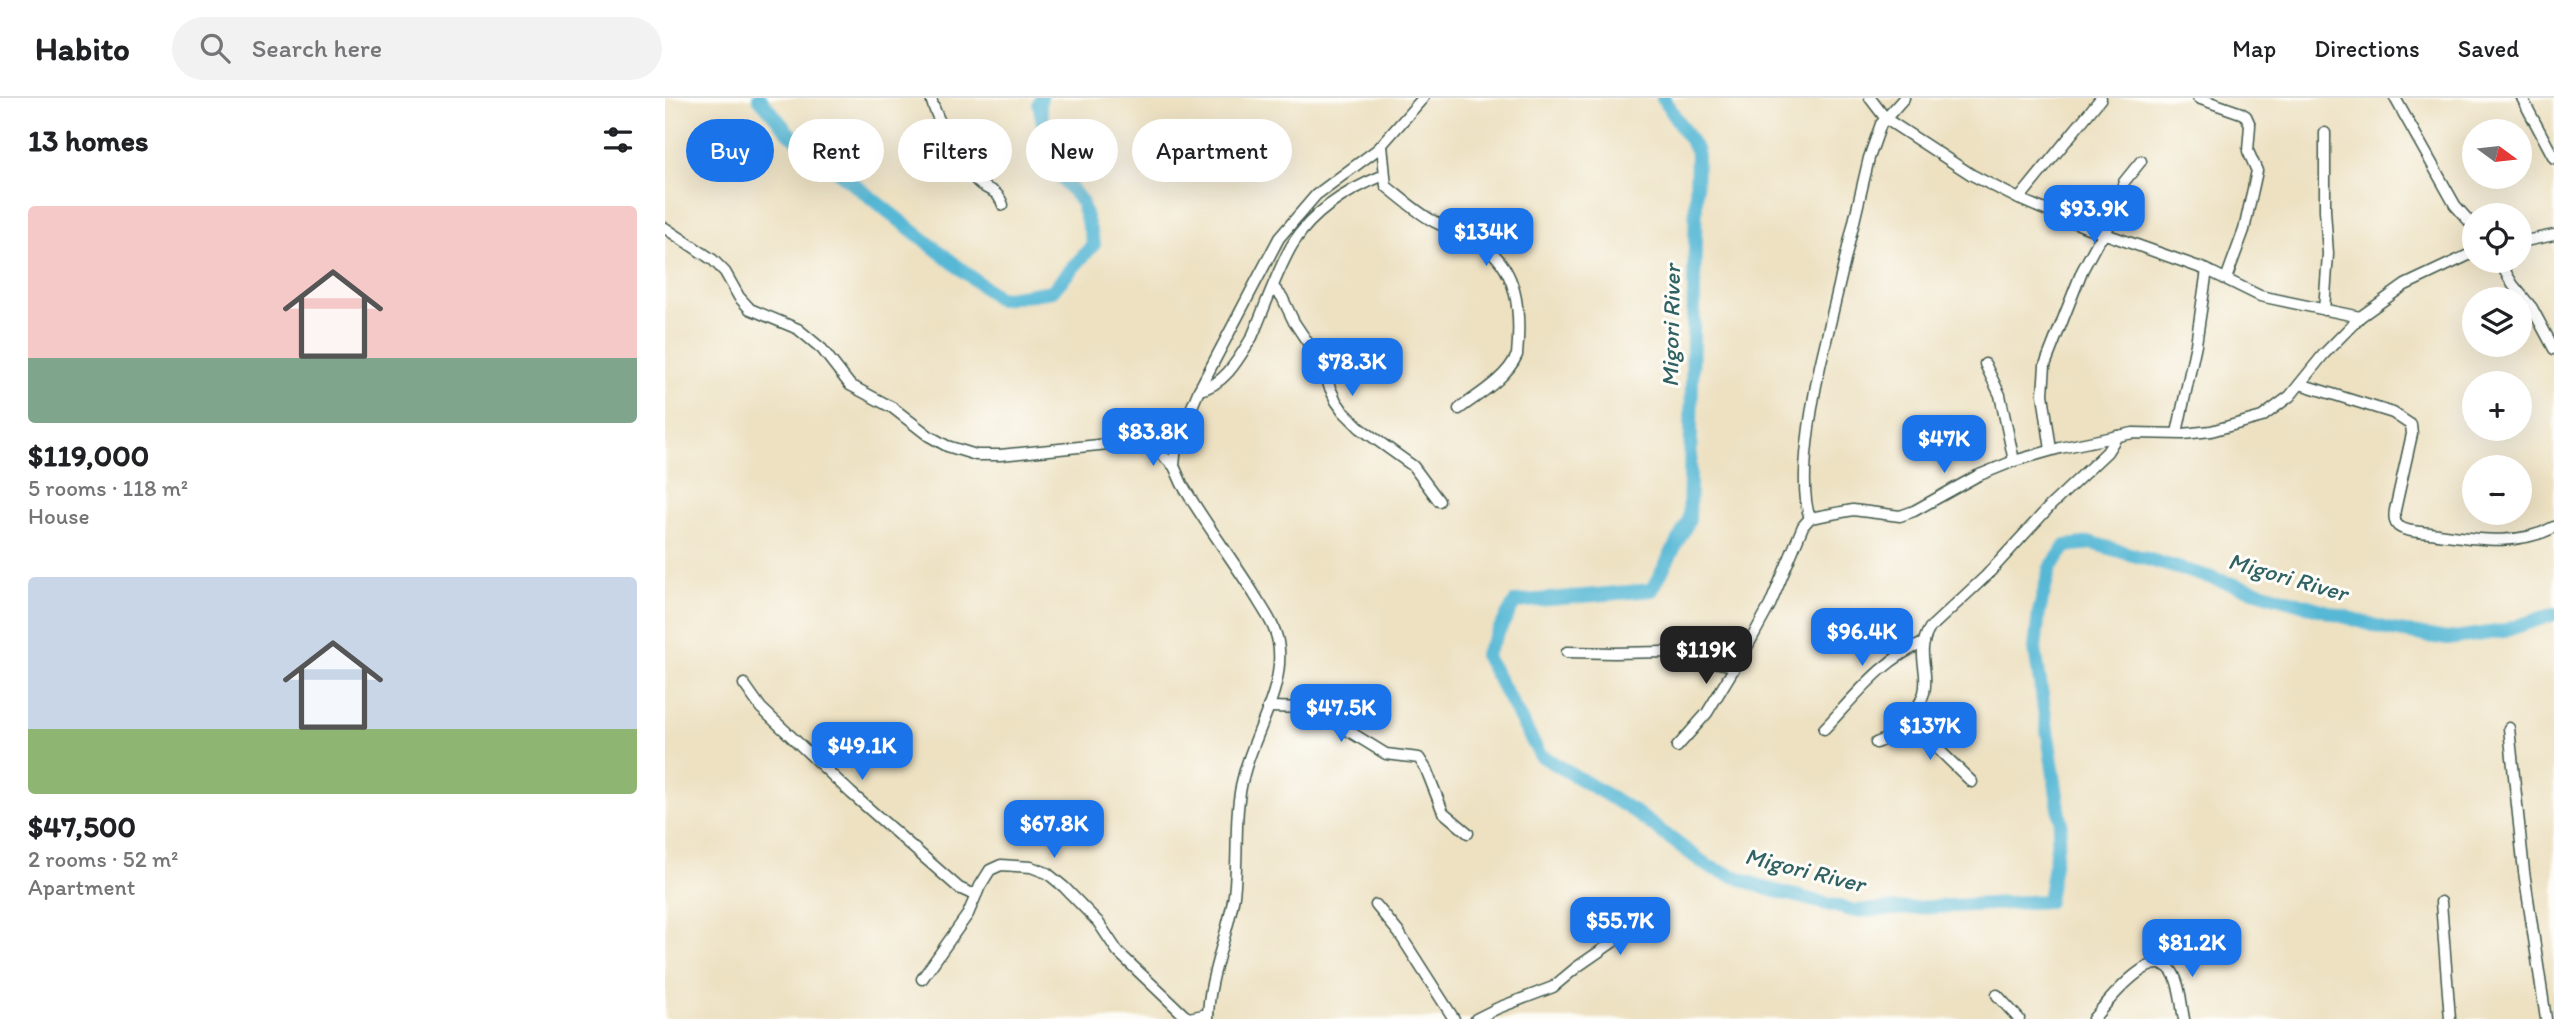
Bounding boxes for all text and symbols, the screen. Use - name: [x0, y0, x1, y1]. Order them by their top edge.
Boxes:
- search box: [172, 17, 662, 80]
- text: Habito: [35, 29, 130, 68]
- icon: search: [196, 29, 234, 67]
- text: Search here: [252, 32, 382, 64]
- text: Map: [2232, 34, 2276, 63]
- text: Directions: [2314, 34, 2420, 63]
- text: Saved: [2458, 34, 2519, 63]
- chip: Buy: [686, 119, 774, 182]
- chip: Rent: [788, 119, 884, 182]
- chip: Filters: [898, 119, 1012, 182]
- chip: New: [1026, 119, 1118, 182]
- chip: Apartment: [1132, 119, 1292, 182]
- north arrow: [2462, 119, 2532, 189]
- map controls: [2462, 119, 2532, 525]
- icon: filters: [599, 121, 637, 159]
- text: 13 homes: [28, 122, 148, 159]
- pin: $93.9K: [2037, 186, 2151, 245]
- text: $93.9K: [2060, 194, 2128, 222]
- button: locate: [2462, 203, 2532, 273]
- pin: $134K: [1437, 208, 1535, 268]
- text: $134K: [1454, 217, 1518, 245]
- icon: home: [270, 251, 396, 377]
- water label: Migori River: [1655, 262, 1686, 388]
- button: layers: [2462, 287, 2532, 357]
- pin: $78.3K: [1295, 338, 1409, 398]
- text: $78.3K: [1318, 347, 1386, 375]
- button: +: [2462, 371, 2532, 441]
- pin: $83.8K: [1096, 408, 1210, 468]
- pin: $47K: [1903, 416, 1985, 475]
- text: $83.8K: [1118, 417, 1188, 445]
- text: $47K: [1918, 424, 1970, 452]
- text: $119,000: [28, 437, 149, 474]
- button: −: [2462, 455, 2532, 525]
- text: 5 rooms · 118 m²: [28, 474, 188, 502]
- text: House: [28, 502, 90, 530]
- water label: Migori River: [2225, 546, 2353, 608]
- pin: $96.4K: [1805, 608, 1919, 668]
- text: $96.4K: [1827, 617, 1897, 645]
- icon: home: [270, 622, 396, 748]
- pin: $119K: [1657, 626, 1755, 686]
- text: $119K: [1676, 635, 1736, 663]
- pin: $47.5K: [1284, 684, 1398, 744]
- text: $47.5K: [1306, 693, 1376, 721]
- pin: $137K: [1881, 702, 1979, 762]
- text: $137K: [1900, 711, 1960, 739]
- pin: $49.1K: [805, 722, 919, 782]
- text: $49.1K: [828, 731, 896, 759]
- pin: $67.8K: [997, 800, 1111, 860]
- text: $47,500: [28, 808, 136, 845]
- text: $67.8K: [1020, 809, 1088, 837]
- water label: Migori River: [1742, 841, 1871, 899]
- text: 2 rooms · 52 m²: [28, 845, 178, 873]
- text: Apartment: [28, 873, 135, 901]
- pin: $55.7K: [1563, 898, 1677, 957]
- text: $55.7K: [1586, 906, 1654, 934]
- pin: $81.2K: [2135, 920, 2249, 979]
- text: $81.2K: [2158, 928, 2226, 956]

